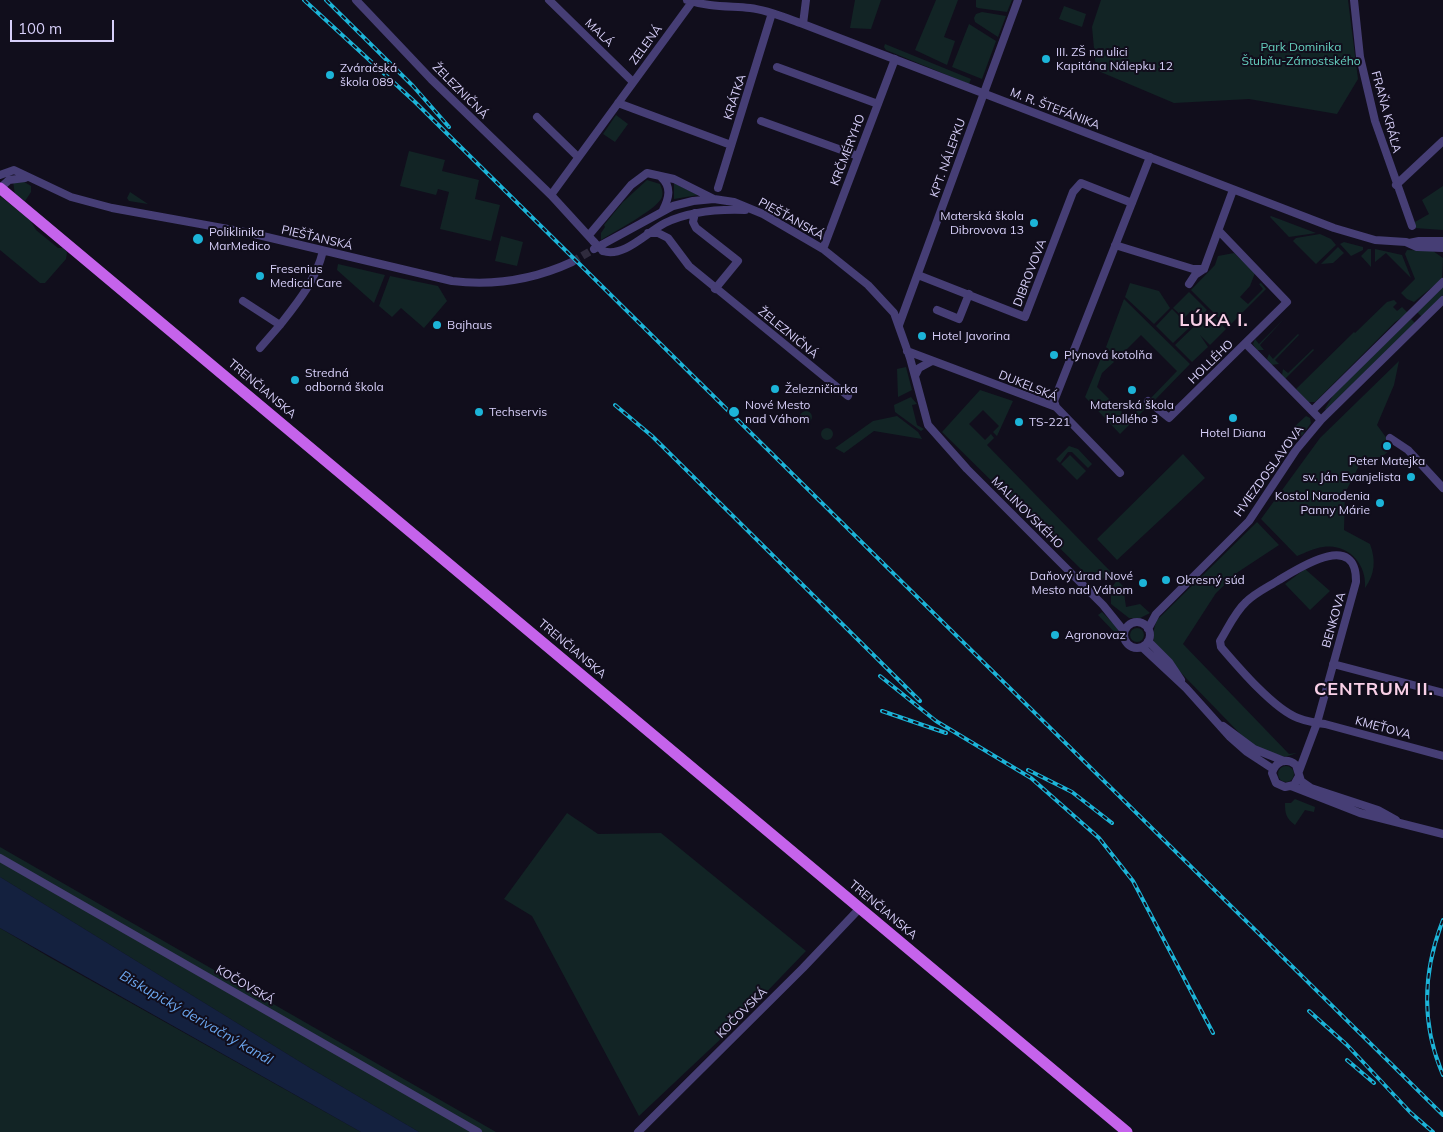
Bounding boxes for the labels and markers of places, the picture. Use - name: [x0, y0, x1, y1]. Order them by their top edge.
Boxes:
- place label: III. ZŠ na ulici Kapitána Nálepku 12: [1056, 45, 1173, 73]
- marker: III. ZŠ na ulici Kapitána Nálepku 12: [1040, 53, 1052, 65]
- place label: Zváračská škola 089: [340, 61, 397, 89]
- marker: Zváračská škola 089: [324, 69, 336, 81]
- place label: Materská škola Dibrovova 13: [940, 209, 1024, 237]
- marker: Materská škola Dibrovova 13: [1028, 217, 1040, 229]
- place label: Poliklinika MarMedico: [209, 225, 270, 253]
- marker: Poliklinika MarMedico: [191, 232, 205, 246]
- place label: Fresenius Medical Care: [270, 262, 342, 290]
- marker: Fresenius Medical Care: [254, 270, 266, 282]
- place label: Bajhaus: [447, 318, 492, 332]
- marker: Bajhaus: [431, 319, 443, 331]
- place label: Hotel Javorina: [932, 329, 1010, 343]
- marker: Hotel Javorina: [916, 330, 928, 342]
- place label: Plynová kotolňa: [1064, 348, 1152, 362]
- marker: Plynová kotolňa: [1048, 349, 1060, 361]
- place label: Stredná odborná škola: [305, 366, 384, 394]
- marker: Stredná odborná škola: [289, 374, 301, 386]
- place label: Železničiarka: [785, 382, 858, 396]
- marker: Železničiarka: [769, 383, 781, 395]
- marker: Materská škola Hollého 3: [1126, 384, 1138, 396]
- place label: Nové Mesto nad Váhom: [745, 398, 810, 426]
- place label: Materská škola Hollého 3: [1090, 398, 1174, 426]
- place label: Techservis: [489, 405, 547, 419]
- marker: Nové Mesto nad Váhom: [727, 405, 741, 419]
- marker: Techservis: [473, 406, 485, 418]
- marker: Hotel Diana: [1227, 412, 1239, 424]
- place label: TS-221: [1029, 415, 1070, 429]
- marker: TS-221: [1013, 416, 1025, 428]
- place label: Hotel Diana: [1200, 426, 1266, 440]
- marker: Peter Matejka: [1381, 440, 1393, 452]
- place label: Peter Matejka: [1349, 454, 1425, 468]
- place label: sv. Ján Evanjelista: [1302, 470, 1401, 484]
- marker: sv. Ján Evanjelista: [1405, 471, 1417, 483]
- place label: Kostol Narodenia Panny Márie: [1275, 489, 1370, 517]
- marker: Kostol Narodenia Panny Márie: [1374, 497, 1386, 509]
- place label: Daňový úrad Nové Mesto nad Váhom: [1030, 569, 1133, 597]
- place label: Okresný súd: [1176, 573, 1245, 587]
- marker: Okresný súd: [1160, 574, 1172, 586]
- marker: Daňový úrad Nové Mesto nad Váhom: [1137, 577, 1149, 589]
- place label: Agronovaz: [1065, 628, 1126, 642]
- marker: Agronovaz: [1049, 629, 1061, 641]

